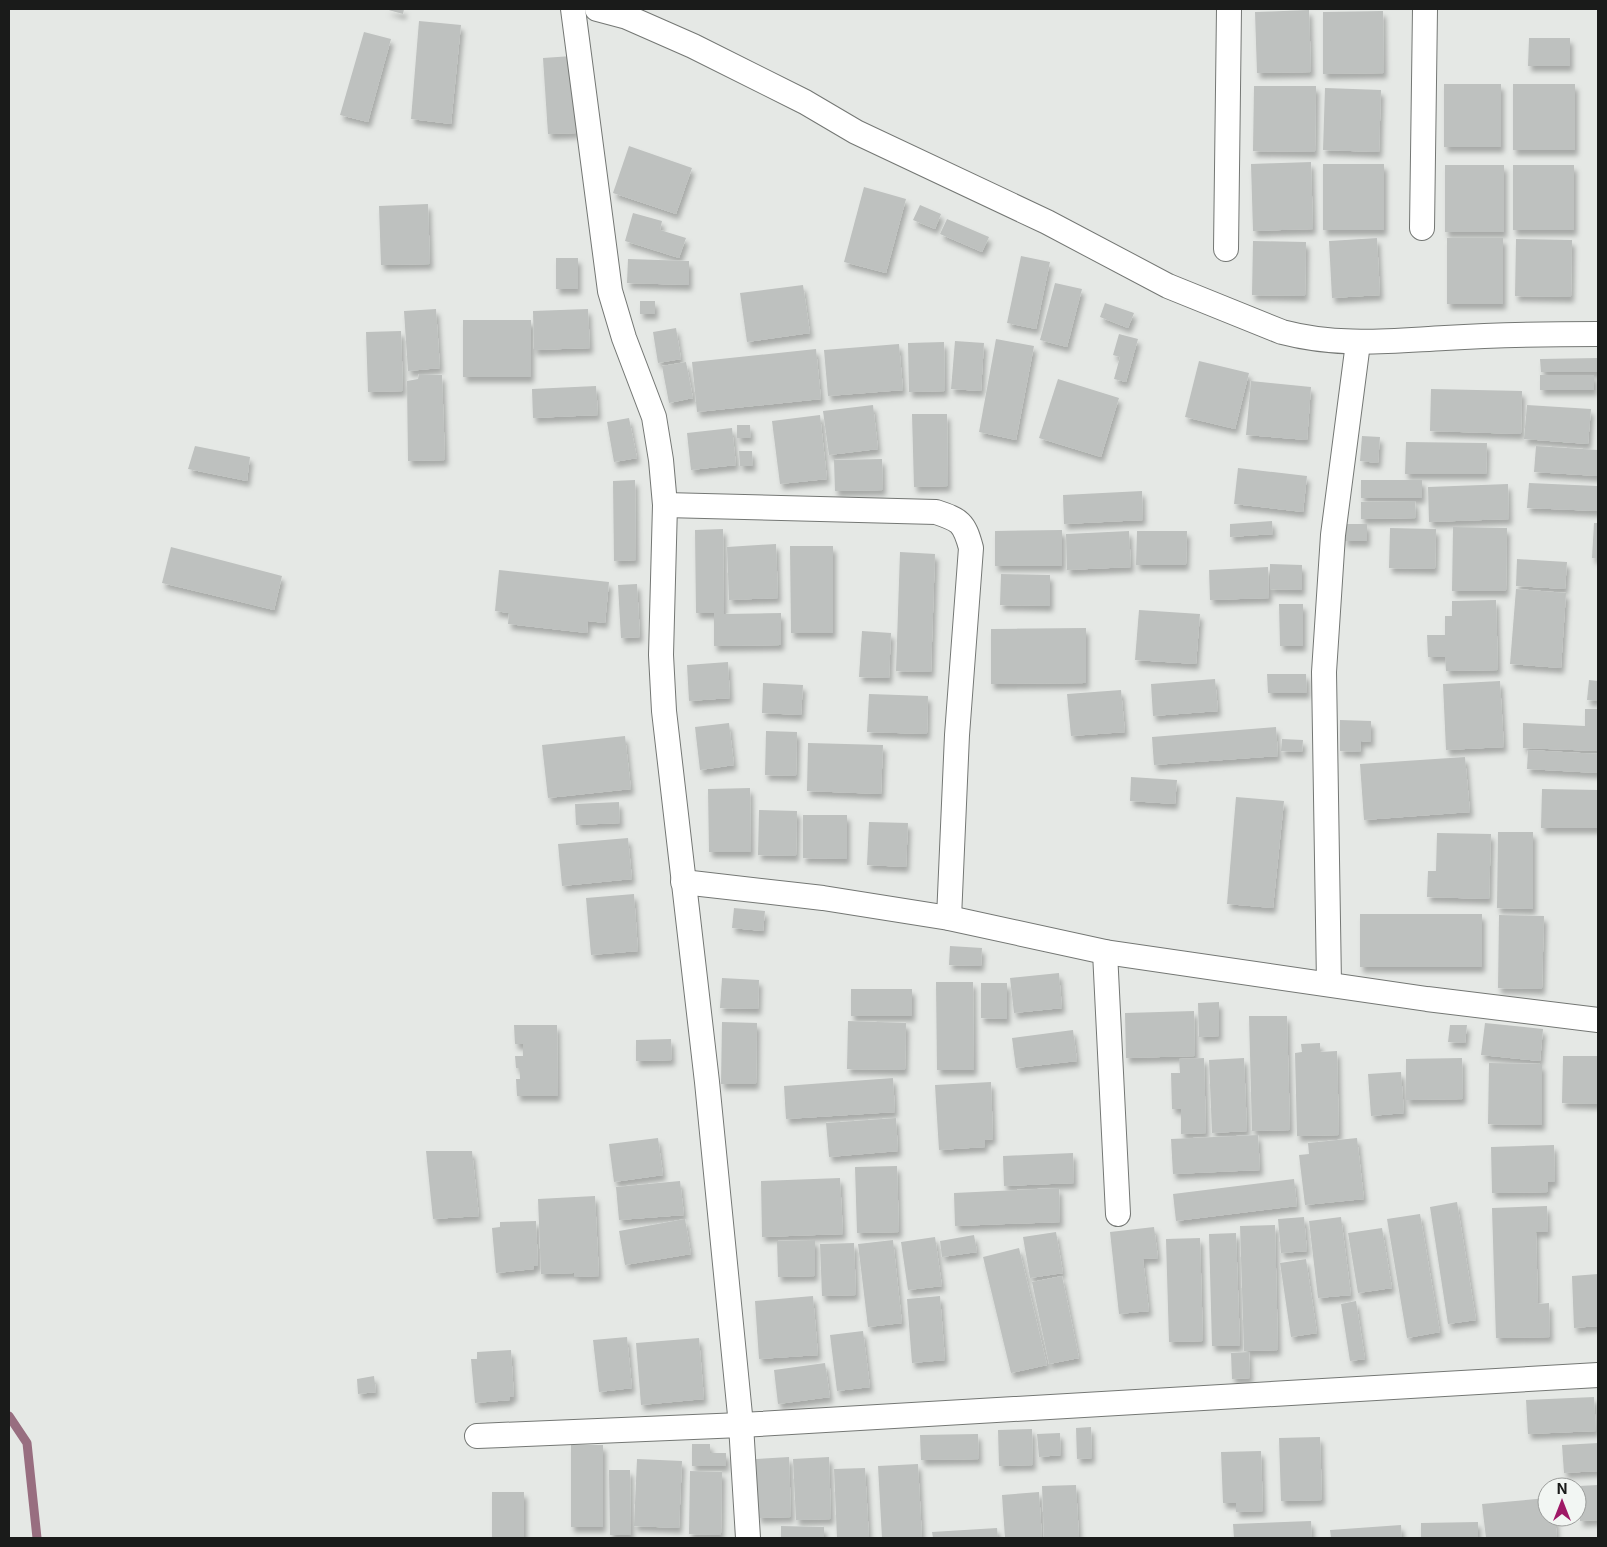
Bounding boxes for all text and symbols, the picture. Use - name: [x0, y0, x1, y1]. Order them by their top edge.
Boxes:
- north arrow: [1537, 1477, 1587, 1527]
- text: N: [1557, 1480, 1567, 1497]

